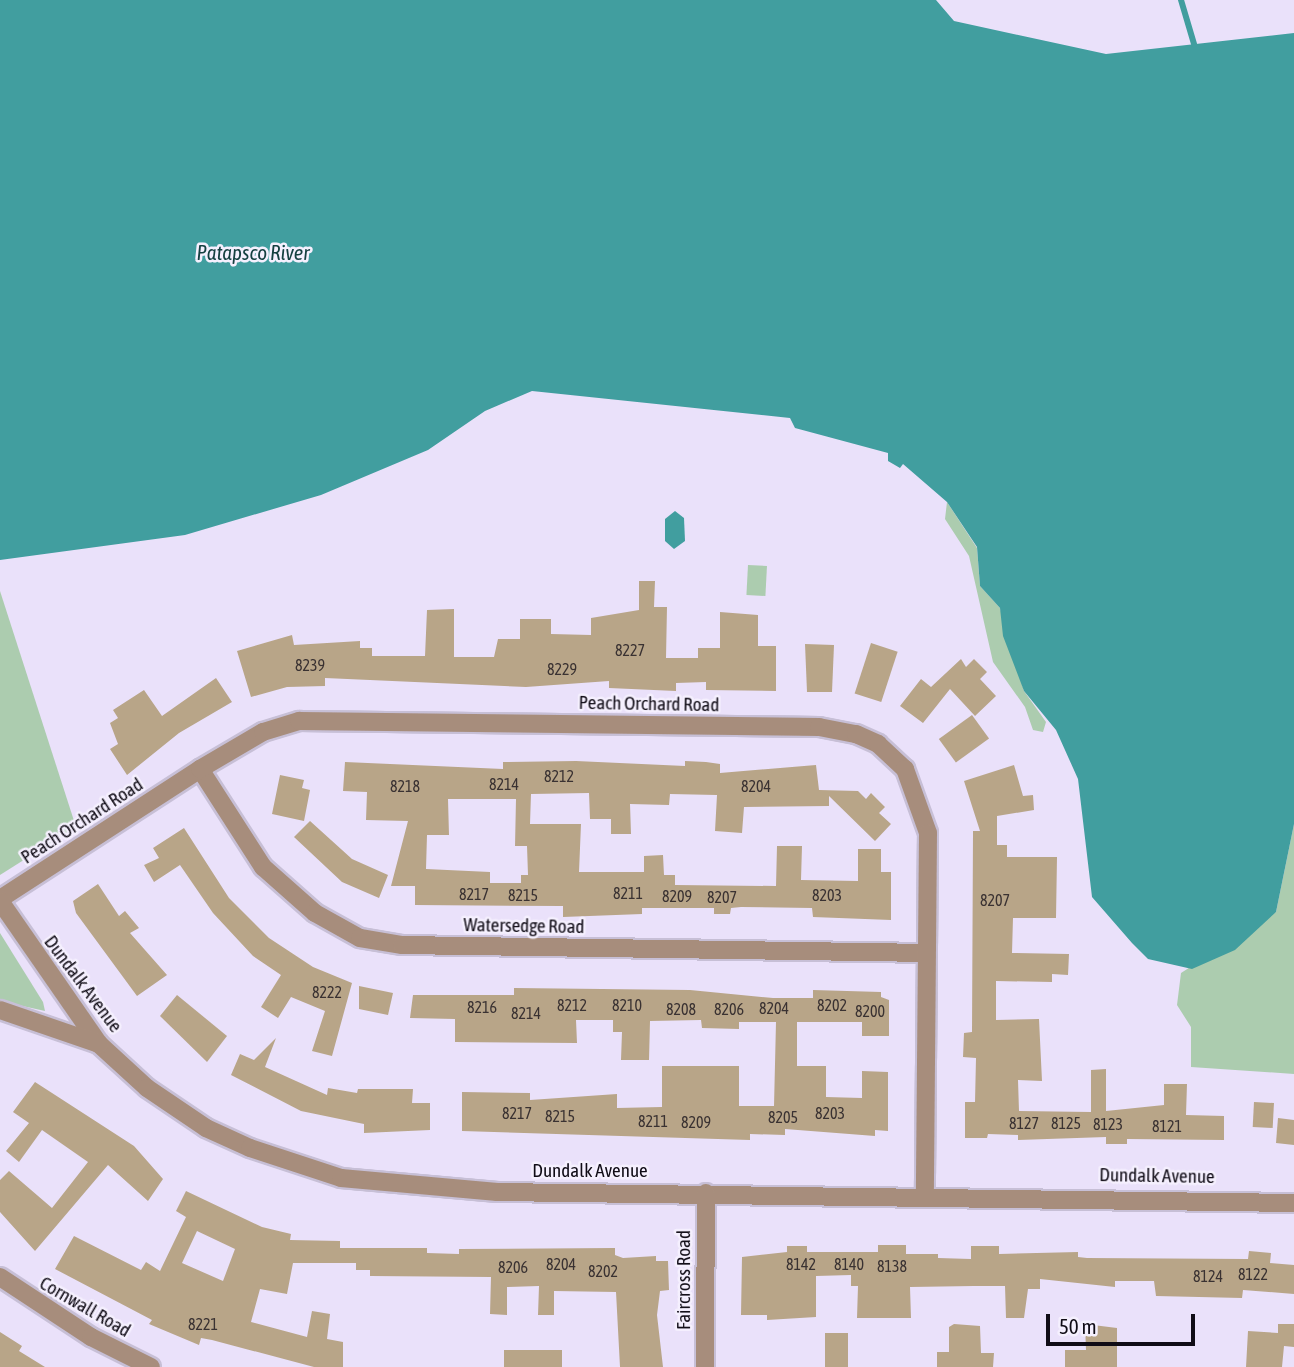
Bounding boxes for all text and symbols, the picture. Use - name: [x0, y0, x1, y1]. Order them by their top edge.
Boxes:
- water label: Patapsco River: [197, 239, 309, 265]
- house number: 8227: [615, 640, 645, 660]
- house number: 8239: [295, 655, 325, 675]
- house number: 8229: [547, 659, 577, 679]
- street label: Peach Orchard Road: [578, 691, 720, 717]
- house number: 8212: [544, 766, 574, 786]
- street label: Peach Orchard Road: [17, 773, 147, 869]
- house number: 8214: [489, 774, 519, 794]
- house number: 8218: [390, 776, 420, 796]
- house number: 8204: [741, 776, 771, 796]
- house number: 8211: [613, 883, 643, 903]
- house number: 8217: [459, 884, 489, 904]
- house number: 8215: [508, 885, 538, 905]
- house number: 8203: [812, 885, 842, 905]
- house number: 8209: [662, 886, 692, 906]
- house number: 8207: [707, 887, 737, 907]
- house number: 8207: [980, 890, 1010, 910]
- street label: Watersedge Road: [463, 914, 585, 938]
- street label: Dundalk Avenue: [39, 931, 127, 1037]
- house number: 8222: [312, 982, 342, 1002]
- house number: 8212: [557, 995, 587, 1015]
- house number: 8210: [612, 995, 642, 1015]
- house number: 8202: [817, 995, 847, 1015]
- house number: 8216: [467, 997, 497, 1017]
- house number: 8204: [759, 998, 789, 1018]
- house number: 8208: [666, 999, 696, 1019]
- house number: 8206: [714, 999, 744, 1019]
- house number: 8200: [855, 1001, 885, 1021]
- house number: 8214: [511, 1003, 541, 1023]
- house number: 8217: [502, 1103, 532, 1123]
- house number: 8203: [815, 1103, 845, 1123]
- house number: 8215: [545, 1106, 575, 1126]
- house number: 8205: [768, 1107, 798, 1127]
- house number: 8211: [638, 1111, 668, 1131]
- house number: 8209: [681, 1112, 711, 1132]
- house number: 8127: [1009, 1113, 1039, 1133]
- house number: 8125: [1051, 1113, 1081, 1133]
- house number: 8123: [1093, 1114, 1123, 1134]
- house number: 8121: [1152, 1116, 1182, 1136]
- street label: Dundalk Avenue: [532, 1160, 648, 1182]
- street label: Dundalk Avenue: [1099, 1164, 1215, 1188]
- street label: Faircross Road: [673, 1230, 695, 1330]
- house number: 8204: [546, 1254, 576, 1274]
- house number: 8142: [786, 1254, 816, 1274]
- house number: 8140: [834, 1254, 864, 1274]
- house number: 8138: [877, 1256, 907, 1276]
- house number: 8206: [498, 1257, 528, 1277]
- house number: 8202: [588, 1261, 618, 1281]
- house number: 8122: [1238, 1264, 1268, 1284]
- house number: 8124: [1193, 1266, 1223, 1286]
- street label: Cornwall Road: [35, 1272, 135, 1342]
- scale bar: [1049, 1300, 1198, 1344]
- house number: 8221: [188, 1314, 218, 1334]
- text: 50 m: [1059, 1314, 1097, 1338]

